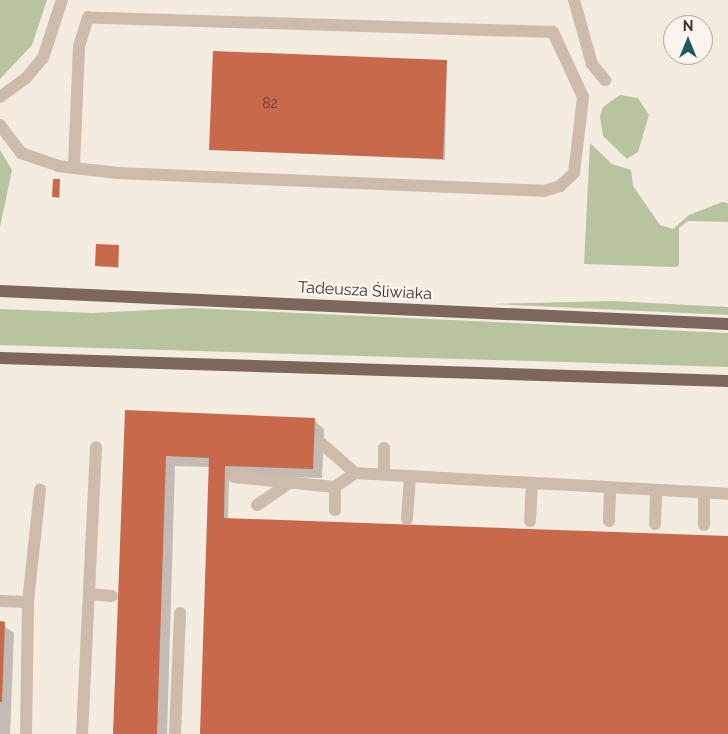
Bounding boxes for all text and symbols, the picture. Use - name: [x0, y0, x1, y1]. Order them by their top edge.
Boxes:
- north arrow: [663, 15, 713, 65]
- text: N: [683, 18, 693, 34]
- house number: 82: [262, 95, 278, 111]
- street label: Tadeusza Śliwiaka: [298, 278, 432, 304]

